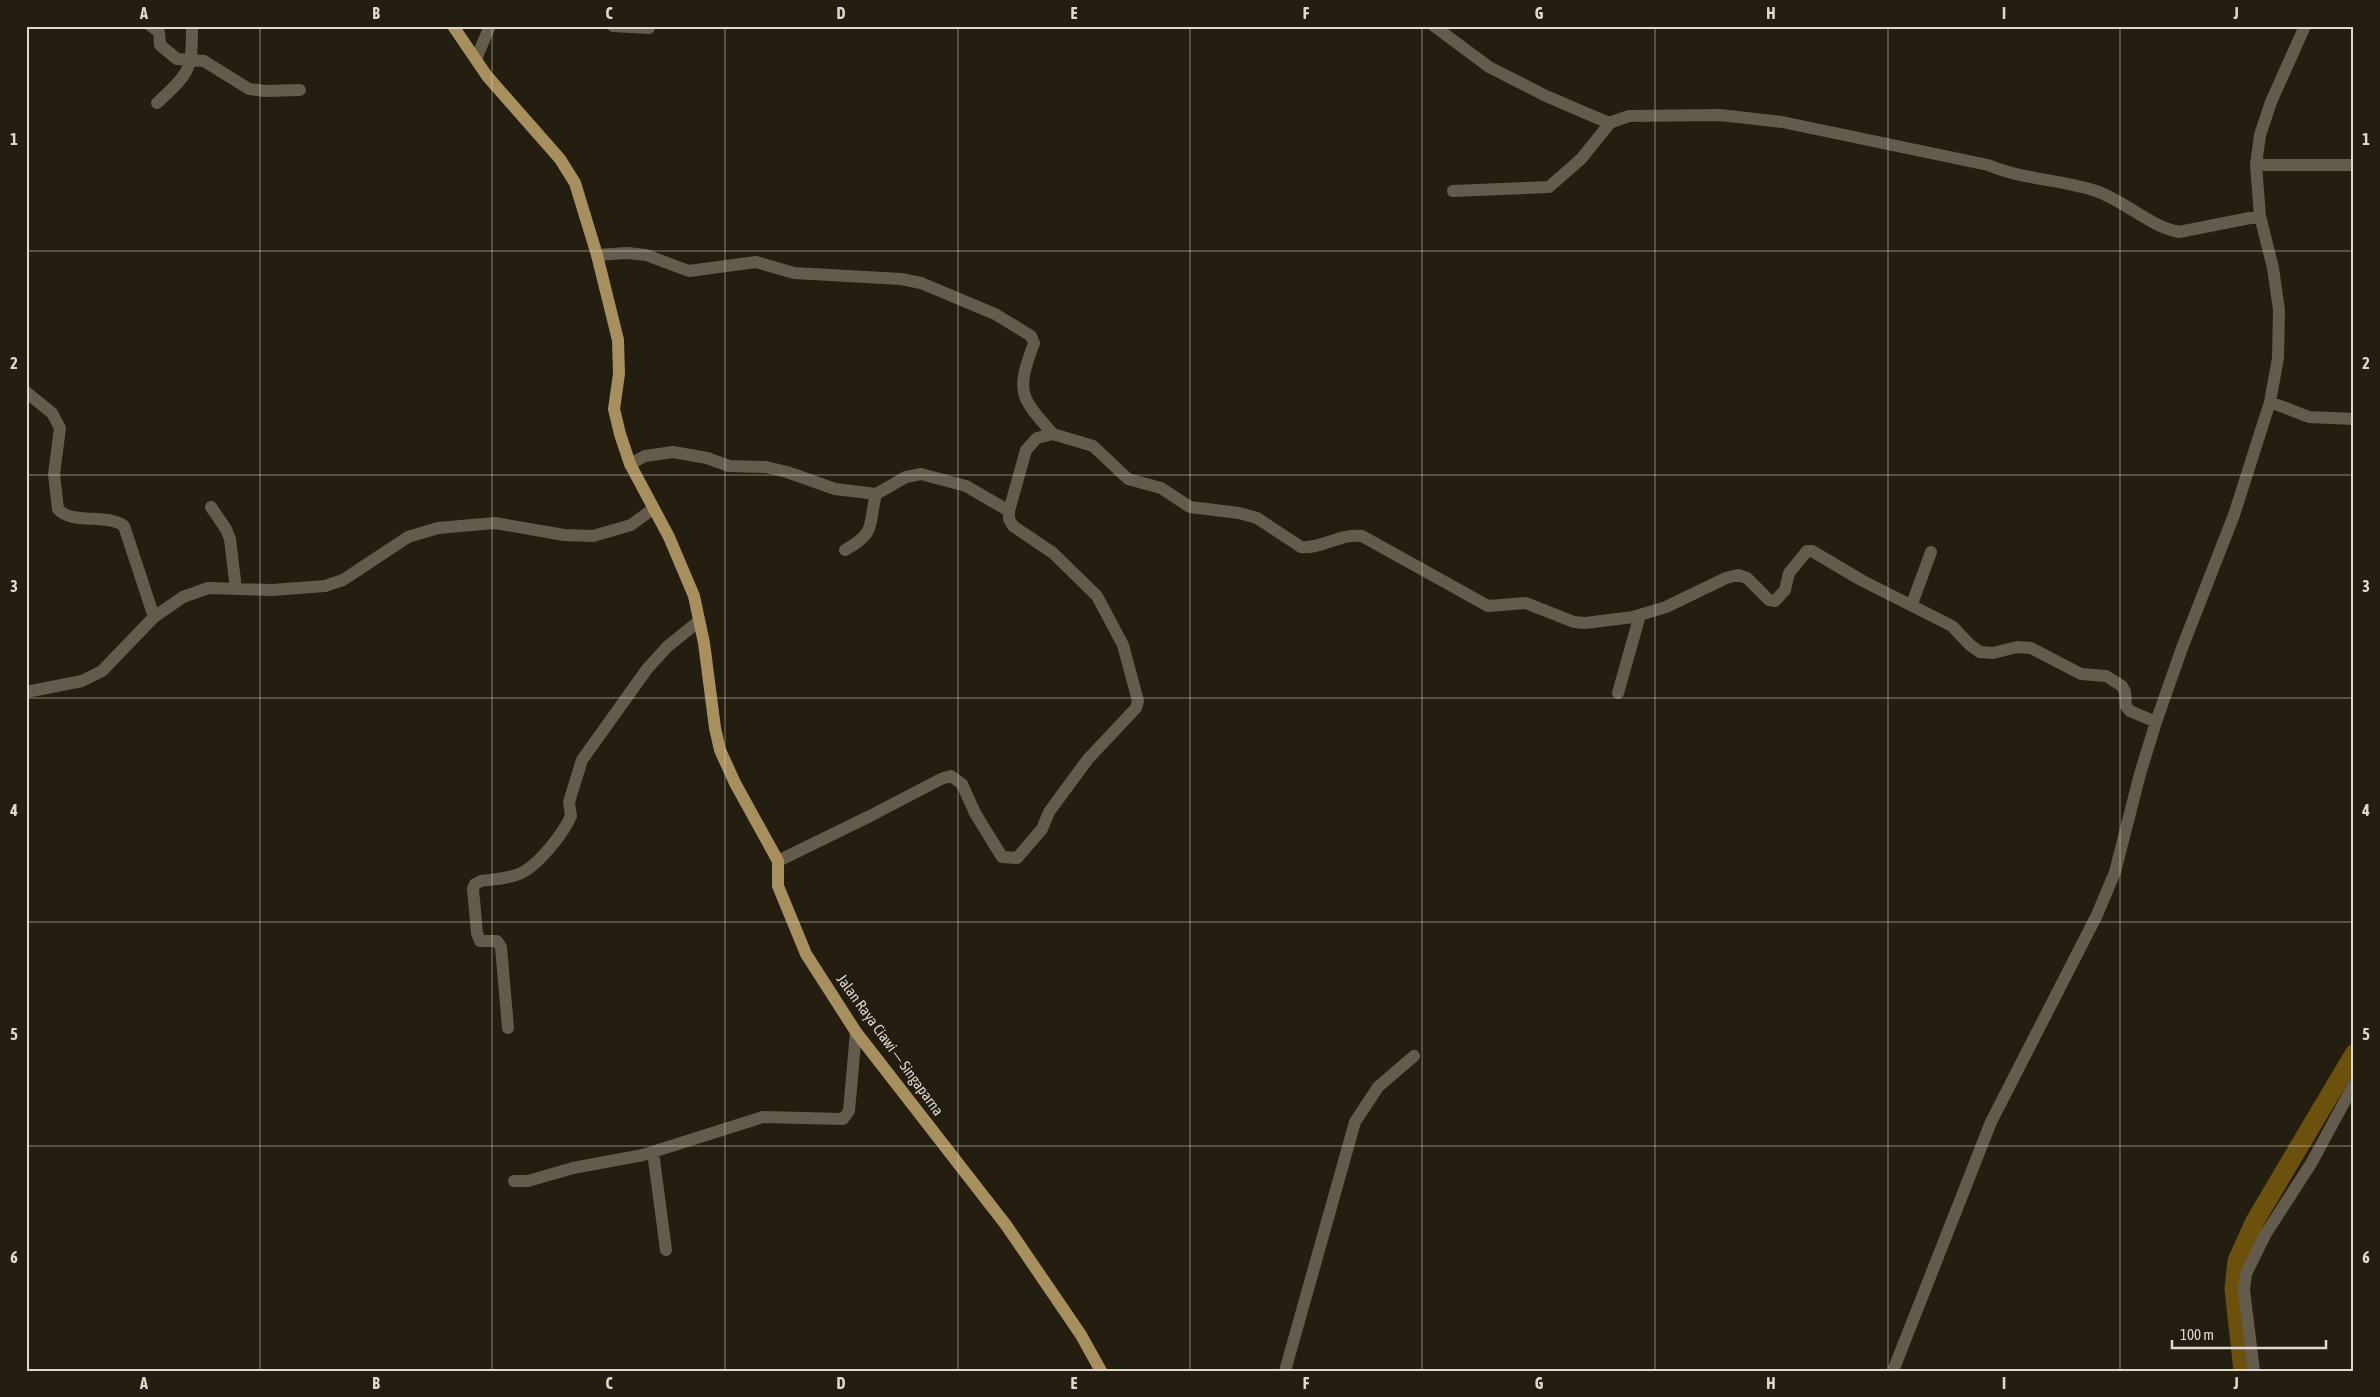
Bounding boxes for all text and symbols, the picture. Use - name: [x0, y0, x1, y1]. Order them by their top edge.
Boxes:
- text: A: [139, 4, 148, 22]
- text: B: [372, 4, 380, 22]
- text: C: [605, 4, 613, 22]
- text: D: [837, 4, 846, 22]
- text: E: [1071, 4, 1078, 22]
- text: F: [1303, 4, 1310, 22]
- text: G: [1535, 4, 1544, 22]
- text: H: [1766, 4, 1776, 22]
- text: I: [2002, 4, 2006, 22]
- text: J: [2232, 4, 2239, 22]
- text: 1: [10, 130, 18, 148]
- text: 1: [2362, 130, 2370, 148]
- text: 2: [10, 354, 18, 372]
- text: 2: [2362, 354, 2370, 372]
- text: 3: [10, 577, 18, 595]
- text: 3: [2362, 577, 2370, 595]
- text: 4: [9, 801, 18, 819]
- text: 4: [2361, 801, 2370, 819]
- street label: Jalan Raya Ciawi — Singaparna: [834, 971, 947, 1119]
- text: 5: [10, 1025, 18, 1043]
- text: 5: [2362, 1025, 2370, 1043]
- text: 6: [10, 1248, 18, 1266]
- text: 6: [2362, 1248, 2370, 1266]
- scale bar: [2172, 1317, 2326, 1349]
- text: 100 m: [2180, 1326, 2214, 1343]
- text: A: [139, 1374, 148, 1392]
- text: B: [372, 1374, 380, 1392]
- text: C: [605, 1374, 613, 1392]
- text: D: [837, 1374, 846, 1392]
- text: E: [1071, 1374, 1078, 1392]
- text: F: [1303, 1374, 1310, 1392]
- text: G: [1535, 1374, 1544, 1392]
- text: H: [1766, 1374, 1776, 1392]
- text: I: [2002, 1374, 2006, 1392]
- text: J: [2232, 1374, 2239, 1392]

